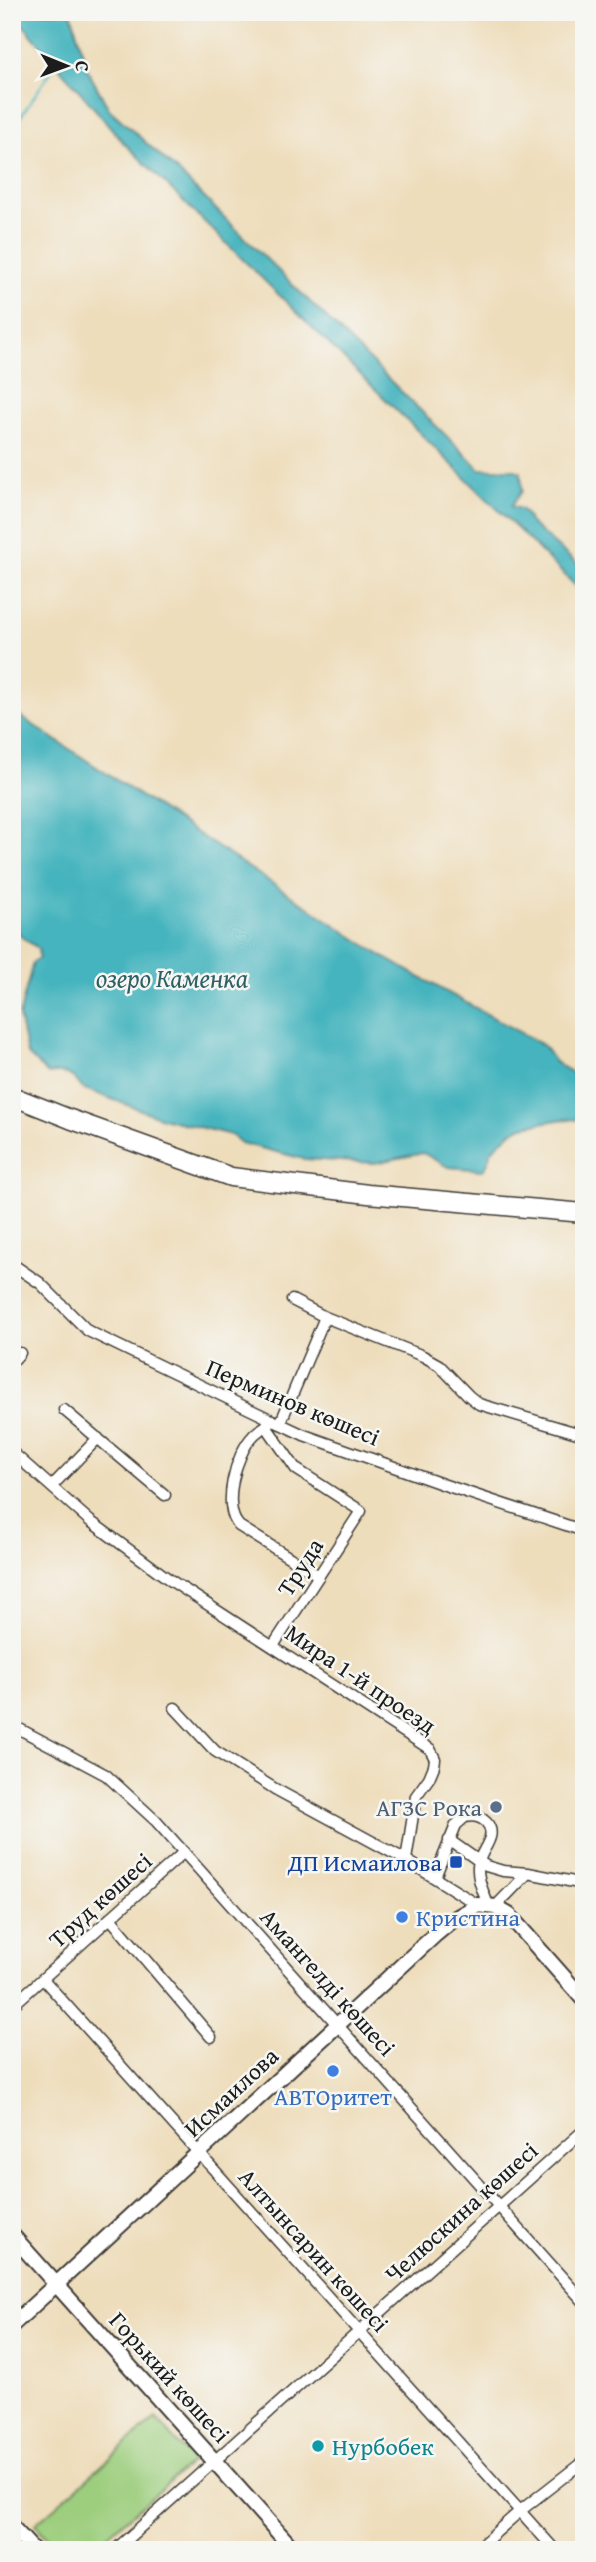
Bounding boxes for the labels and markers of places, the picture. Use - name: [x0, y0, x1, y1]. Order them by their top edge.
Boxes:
- place label: АГЗС Рока: [376, 1790, 483, 1825]
- marker: АГЗС Рока: [488, 1799, 504, 1815]
- place label: ДП Исмаилова: [287, 1845, 443, 1880]
- marker: ДП Исмаилова: [448, 1854, 464, 1870]
- place label: Кристина: [416, 1900, 520, 1935]
- marker: Кристина: [394, 1909, 410, 1925]
- marker: АВТОритет: [325, 2063, 341, 2079]
- place label: АВТОритет: [274, 2079, 392, 2114]
- place label: Нурбобек: [332, 2429, 434, 2464]
- marker: Нурбобек: [310, 2438, 326, 2454]

